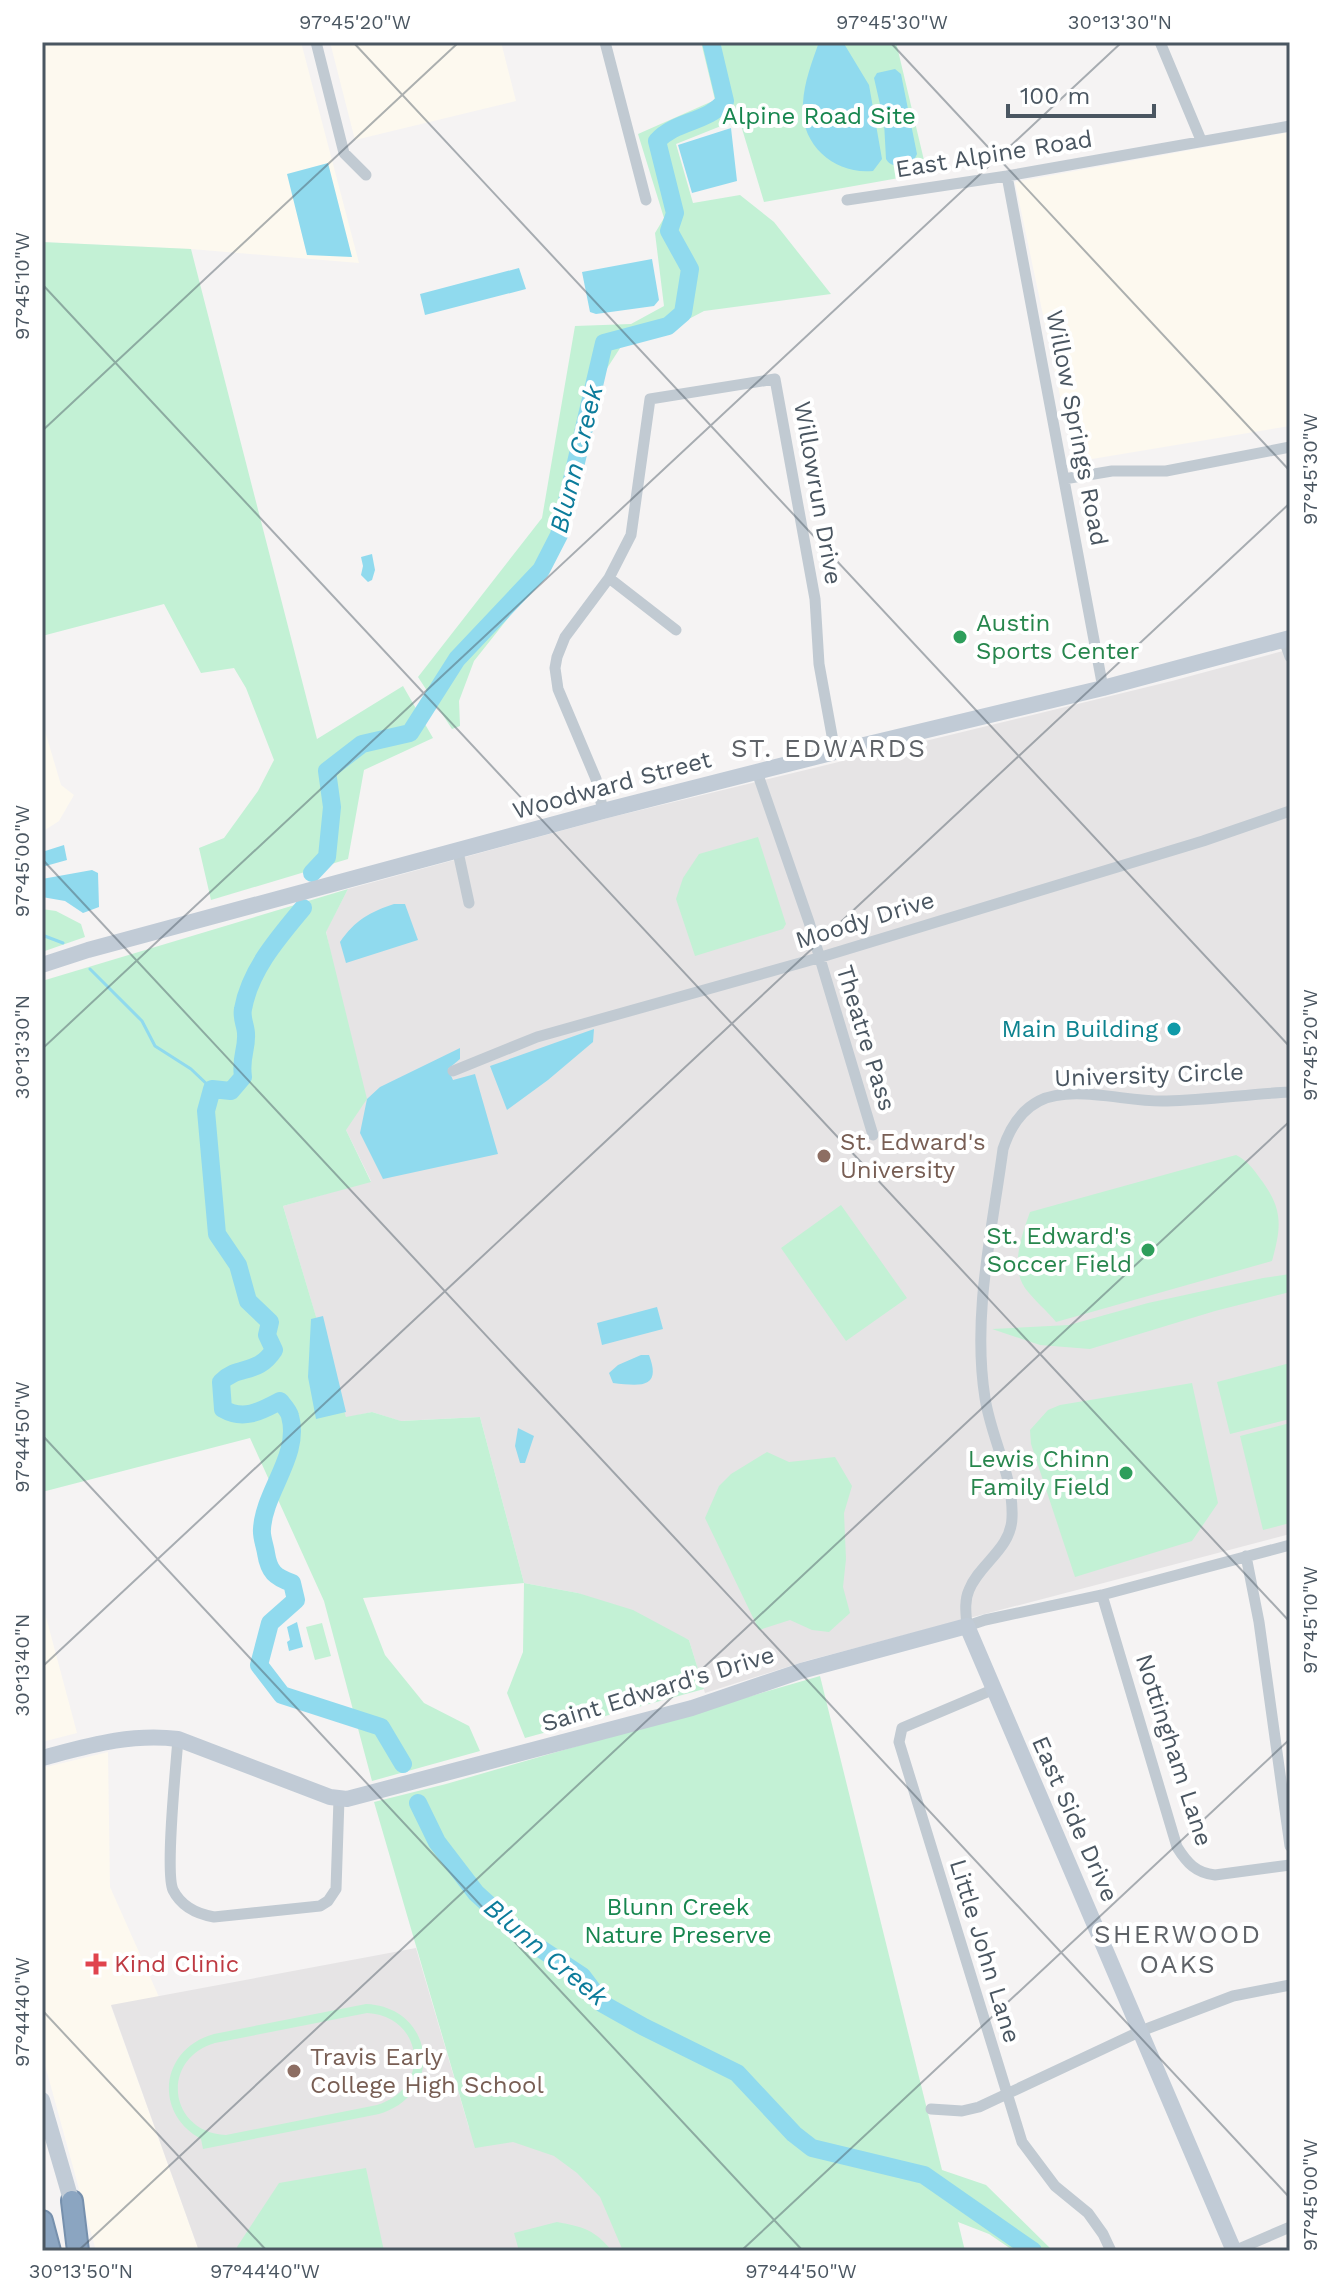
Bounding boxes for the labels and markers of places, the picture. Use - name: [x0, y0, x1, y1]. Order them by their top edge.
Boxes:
- place label: Austin Sports Center: [976, 609, 1140, 665]
- marker: Austin Sports Center: [951, 628, 969, 646]
- place label: Main Building: [1001, 1015, 1158, 1043]
- marker: Main Building: [1165, 1020, 1183, 1038]
- place label: St. Edward's University: [840, 1128, 986, 1184]
- marker: St. Edward's University: [815, 1147, 833, 1165]
- place label: St. Edward's Soccer Field: [986, 1222, 1132, 1278]
- marker: St. Edward's Soccer Field: [1139, 1241, 1157, 1259]
- place label: Lewis Chinn Family Field: [968, 1445, 1110, 1501]
- marker: Lewis Chinn Family Field: [1117, 1464, 1135, 1482]
- place label: Kind Clinic: [114, 1950, 239, 1978]
- marker: Kind Clinic: [85, 1953, 107, 1975]
- place label: Travis Early College High School: [310, 2043, 544, 2099]
- marker: Travis Early College High School: [285, 2062, 303, 2080]

